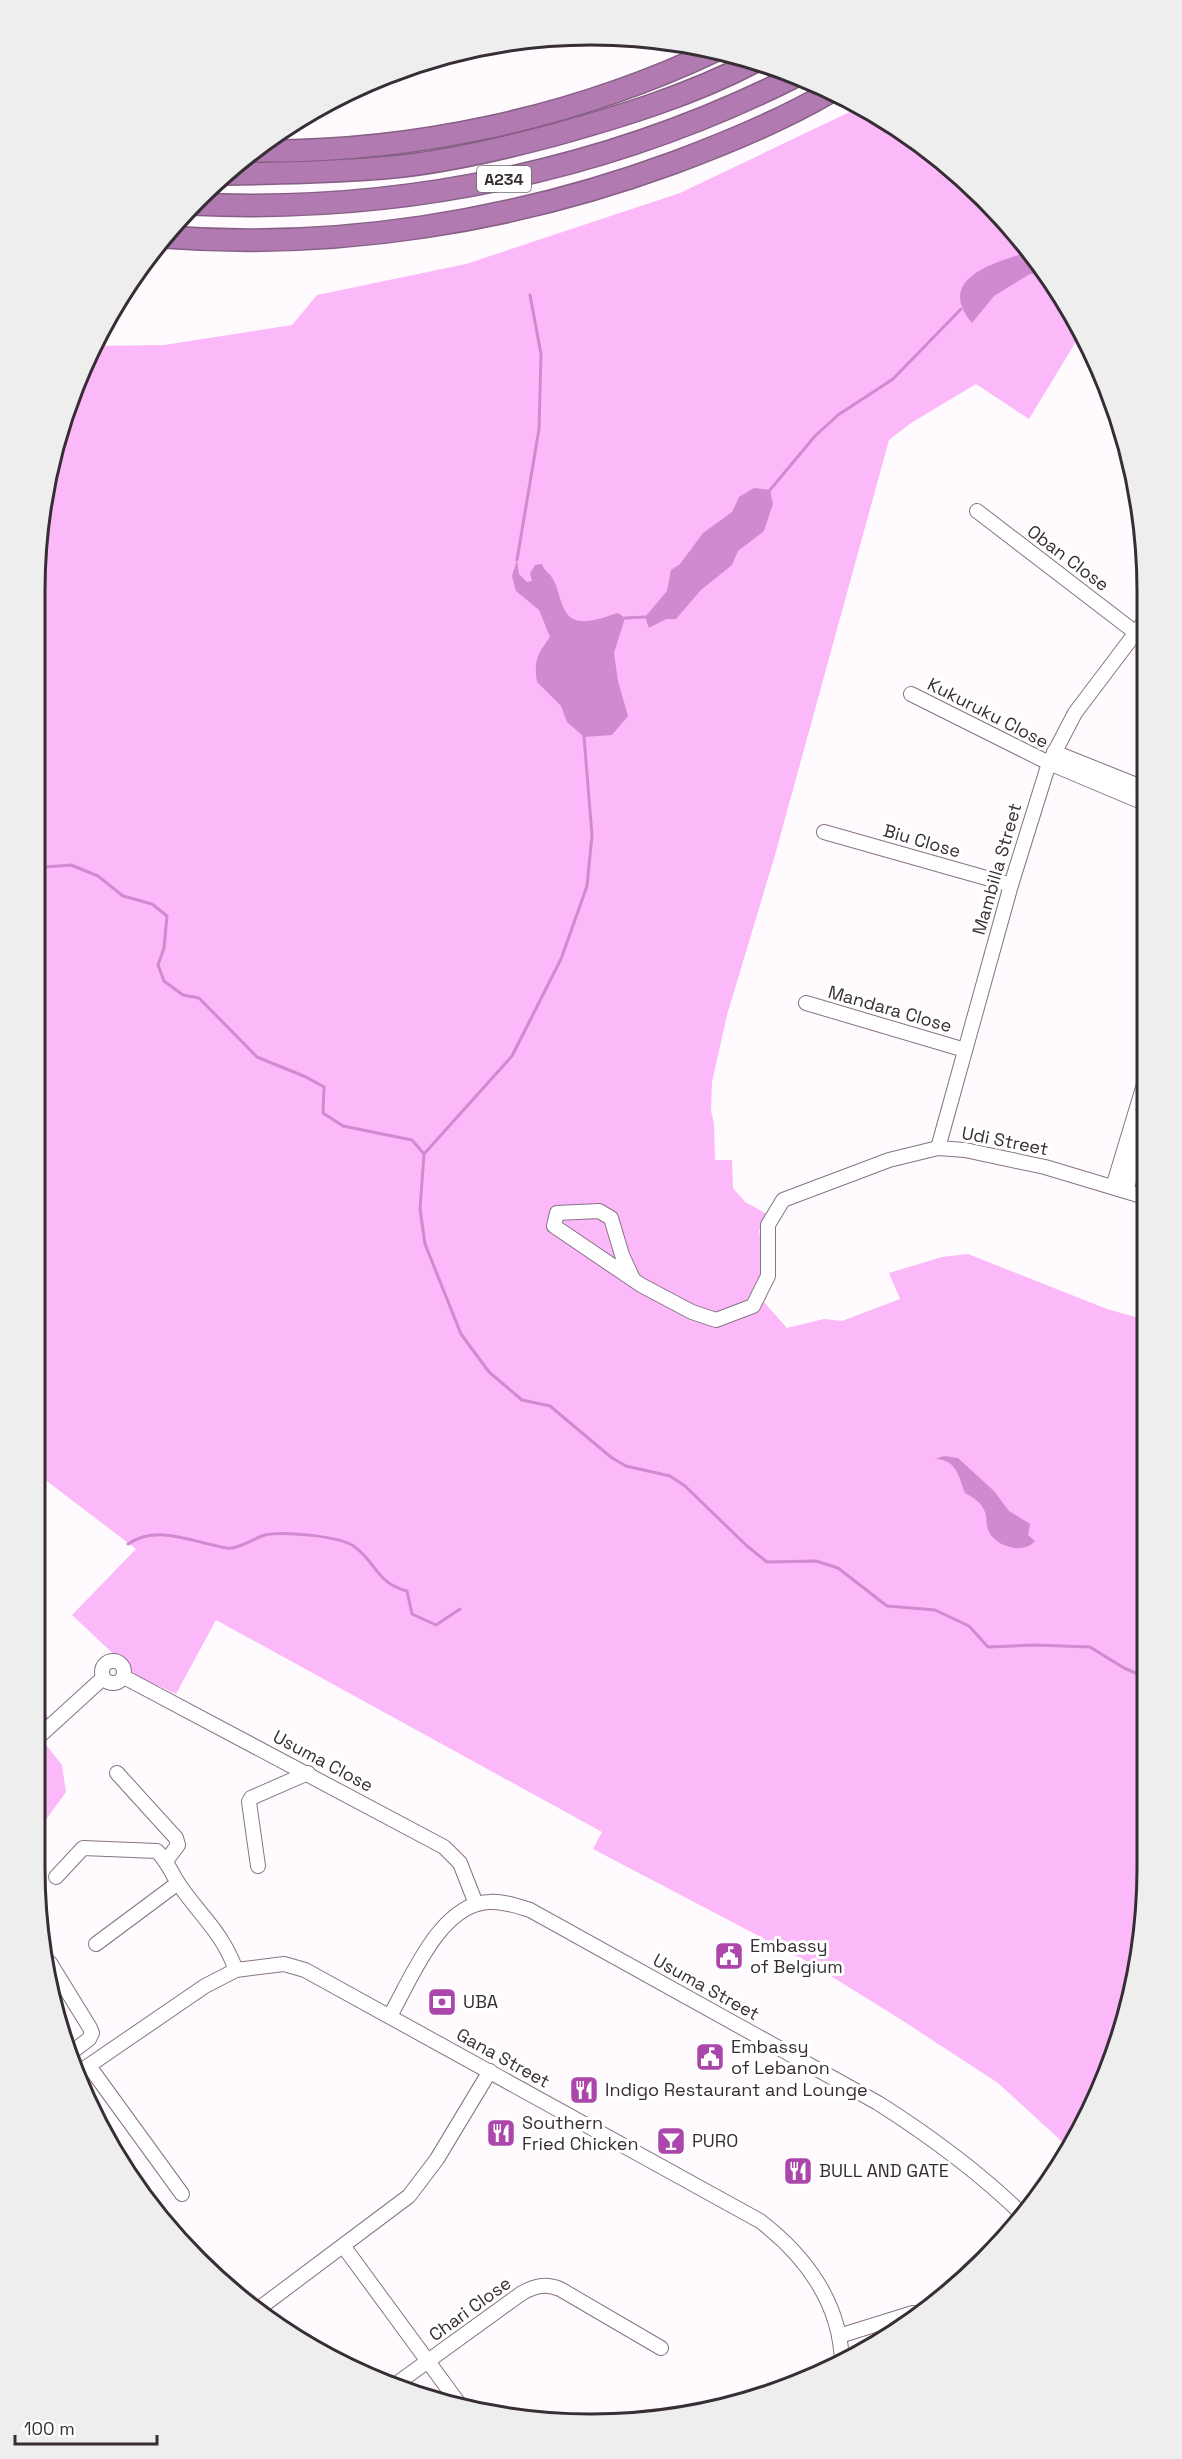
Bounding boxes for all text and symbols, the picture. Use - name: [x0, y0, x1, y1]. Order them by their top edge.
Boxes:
- road number: A234: [477, 166, 531, 192]
- street label: Oban Close: [1023, 519, 1114, 596]
- street label: Kukuruku Close: [924, 672, 1053, 753]
- street label: Mambilla Street: [967, 800, 1026, 937]
- street label: Biu Close: [881, 819, 963, 862]
- street label: Mandara Close: [826, 980, 955, 1037]
- street label: Udi Street: [960, 1121, 1050, 1160]
- street label: Usuma Close: [269, 1725, 377, 1797]
- place label: Embassy of Belgium: [750, 1934, 843, 1978]
- public building icon: Embassy of Belgium: [713, 1940, 745, 1972]
- street label: Usuma Street: [649, 1948, 763, 2025]
- bank icon: UBA: [426, 1986, 458, 2018]
- place label: UBA: [463, 1990, 498, 2013]
- street label: Gana Street: [453, 2022, 554, 2093]
- place label: Embassy of Lebanon: [731, 2035, 830, 2079]
- public building icon: Embassy of Lebanon: [694, 2041, 726, 2073]
- restaurant icon: Indigo Restaurant and Lounge: [568, 2074, 600, 2106]
- place label: Indigo Restaurant and Lounge: [605, 2078, 868, 2101]
- place label: Southern Fried Chicken: [522, 2111, 638, 2155]
- restaurant icon: Southern Fried Chicken: [485, 2117, 517, 2149]
- bar icon: PURO: [655, 2125, 687, 2157]
- place label: PURO: [692, 2129, 738, 2152]
- restaurant icon: BULL AND GATE: [782, 2155, 814, 2187]
- place label: BULL AND GATE: [819, 2159, 949, 2182]
- street label: Chari Close: [424, 2271, 515, 2346]
- scale bar: [15, 2408, 158, 2446]
- text: 100 m: [24, 2417, 75, 2440]

